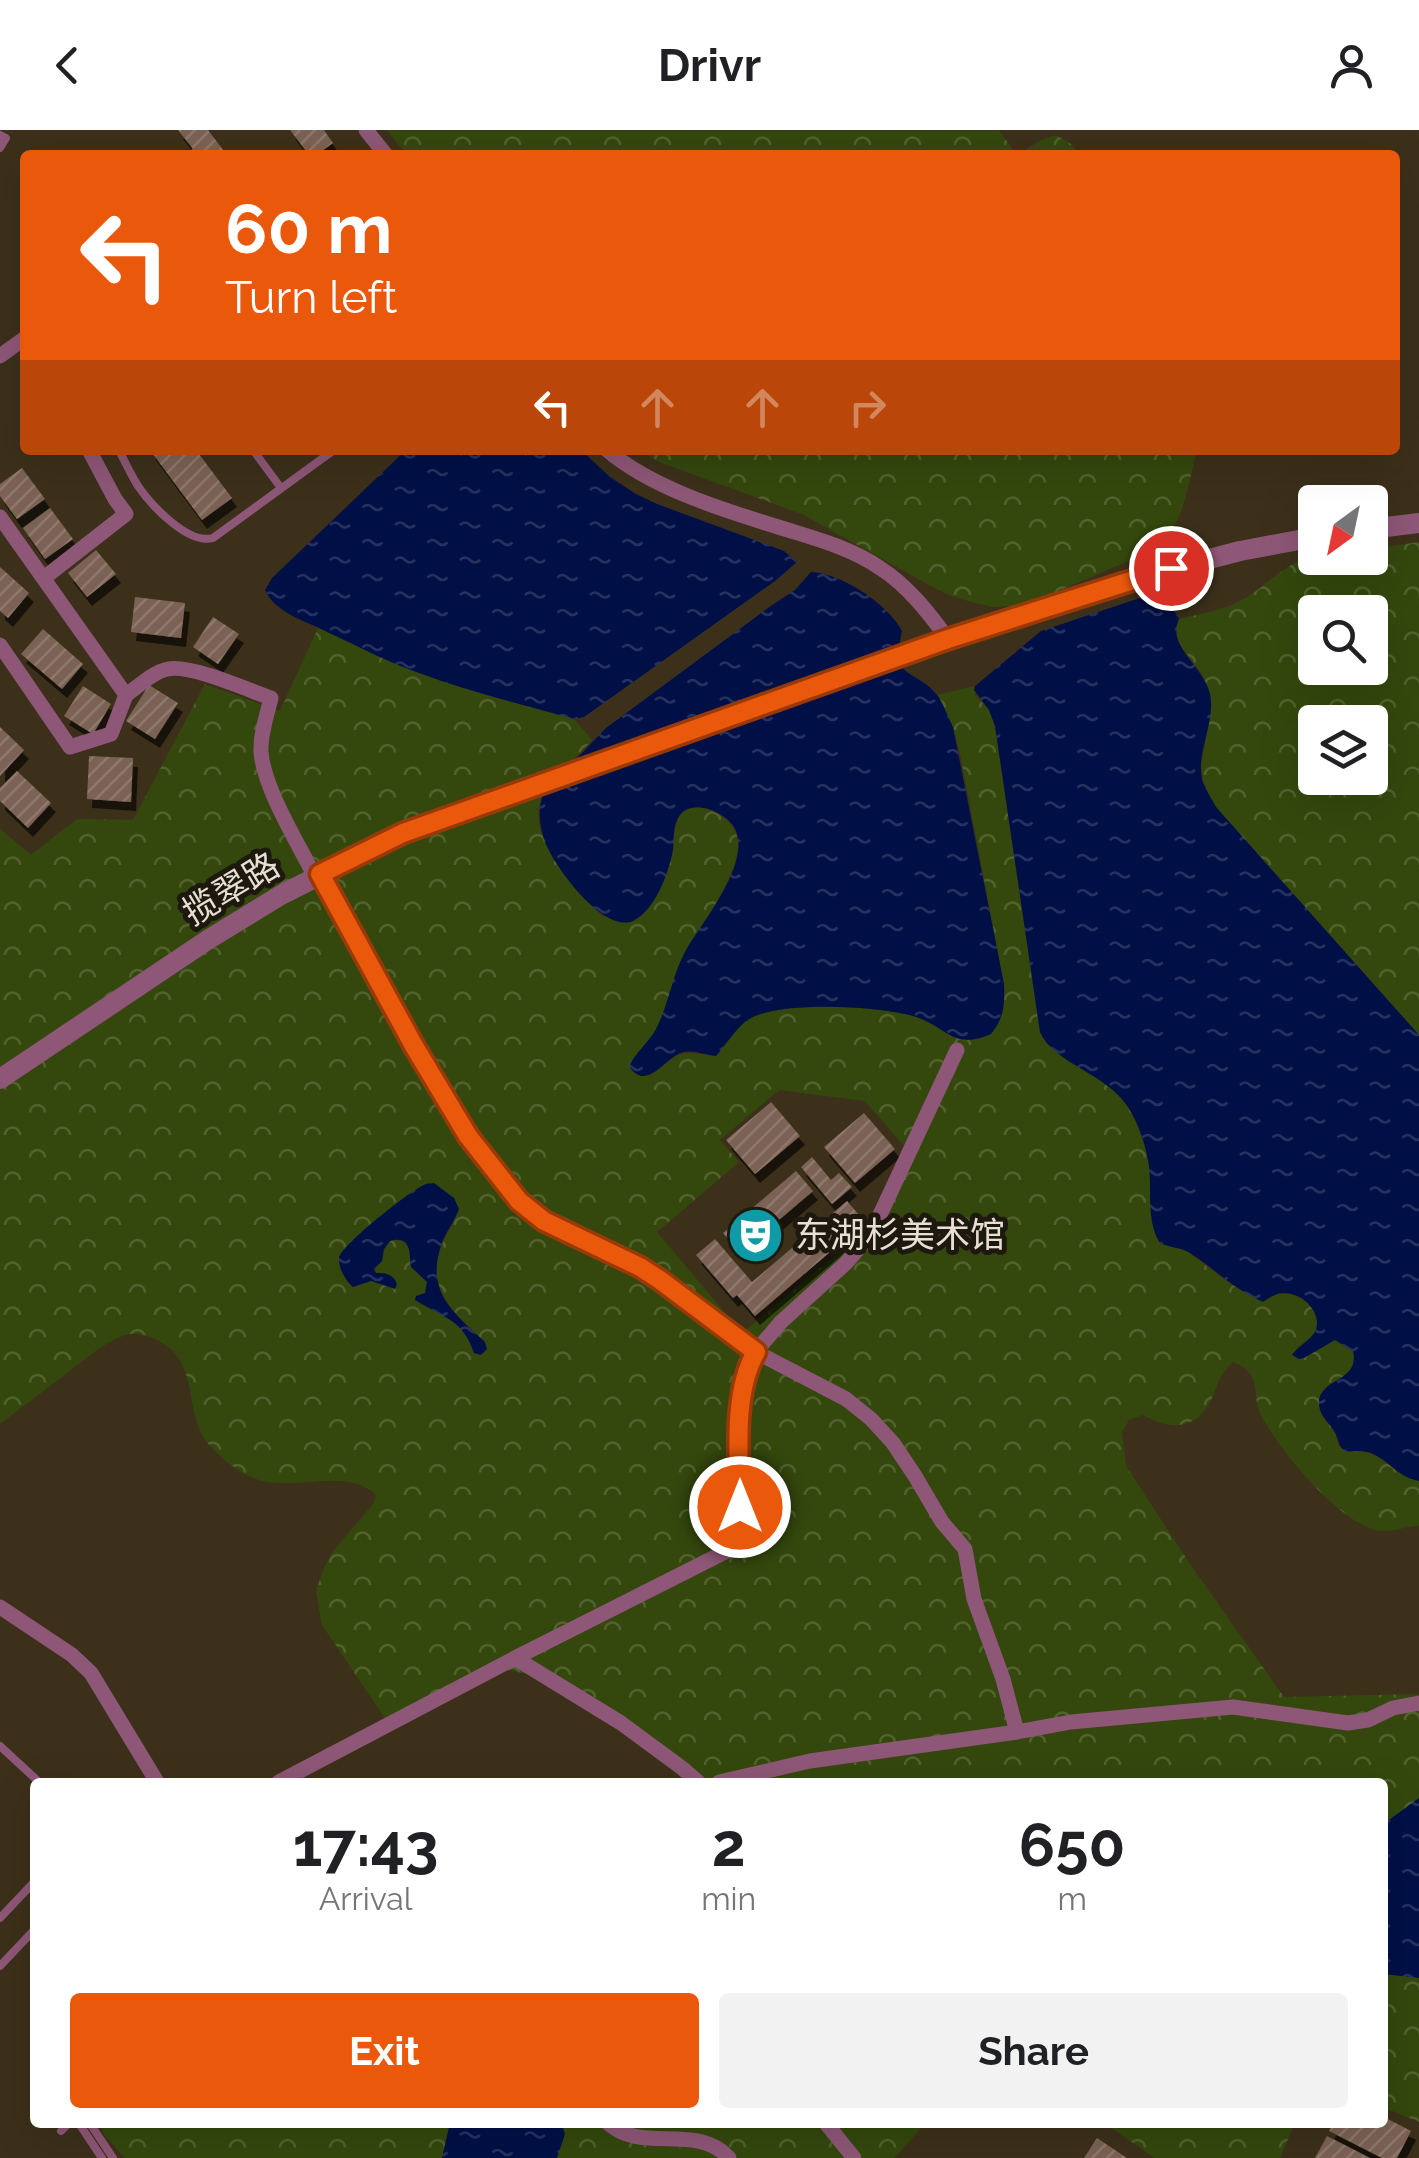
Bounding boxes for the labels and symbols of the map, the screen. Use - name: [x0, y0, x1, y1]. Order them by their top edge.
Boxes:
- north arrow: [1298, 485, 1388, 575]
- pin: [1129, 526, 1214, 611]
- street label: 揽翠路: [175, 844, 286, 933]
- theatre icon: 东湖杉美术馆: [726, 1205, 786, 1265]
- place label: 东湖杉美术馆: [795, 1214, 1005, 1255]
- position arrow: [688, 1455, 792, 1559]

